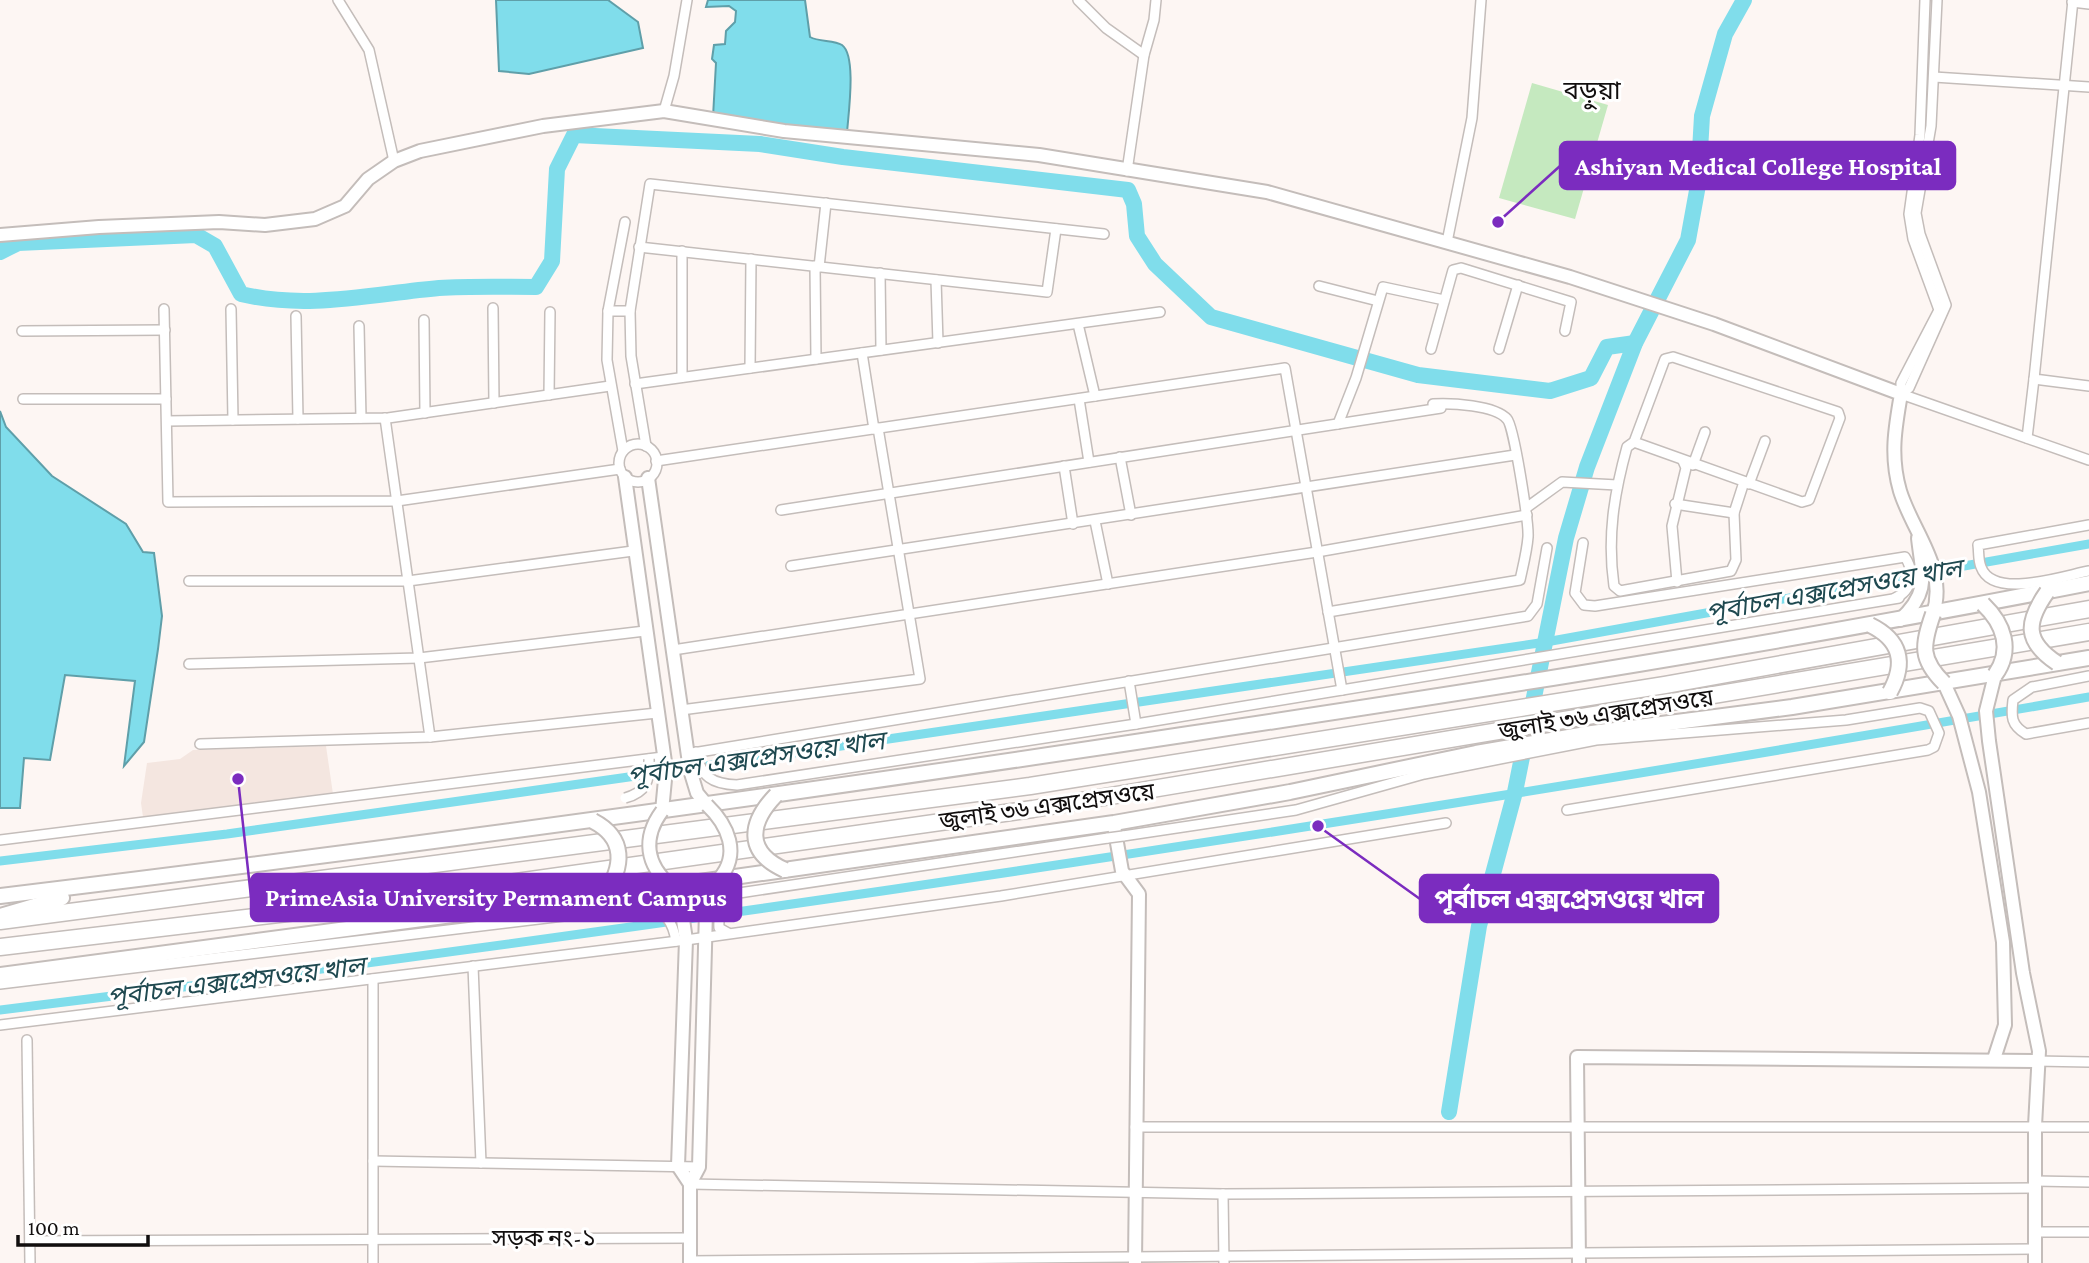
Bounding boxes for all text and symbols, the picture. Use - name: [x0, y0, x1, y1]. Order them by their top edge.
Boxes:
- district label: বড়ুয়া: [1562, 76, 1622, 110]
- callout: Ashiyan Medical College Hospital: [1560, 142, 1955, 189]
- text: Ashiyan Medical College Hospital: [1574, 152, 1942, 181]
- water label: পূর্বাচল এক্সপ্রেসওয়ে খাল: [1704, 552, 1969, 628]
- street label: জুলাই ৩৬ এক্সপ্রেসওয়ে: [1496, 683, 1716, 744]
- water label: পূর্বাচল এক্সপ্রেসওয়ে খাল: [625, 724, 892, 792]
- street label: জুলাই ৩৬ এক্সপ্রেসওয়ে: [937, 777, 1157, 834]
- callout: PrimeAsia University Permament Campus: [251, 874, 741, 921]
- callout: পূর্বাচল এক্সপ্রেসওয়ে খাল: [1420, 875, 1718, 922]
- text: PrimeAsia University Permament Campus: [265, 883, 727, 912]
- text: পূর্বাচল এক্সপ্রেসওয়ে খাল: [1434, 883, 1704, 916]
- water label: পূর্বাচল এক্সপ্রেসওয়ে খাল: [105, 950, 372, 1013]
- scale bar: [18, 1204, 147, 1248]
- text: 100 m: [28, 1216, 80, 1240]
- street label: সড়ক নং-১: [491, 1224, 596, 1251]

